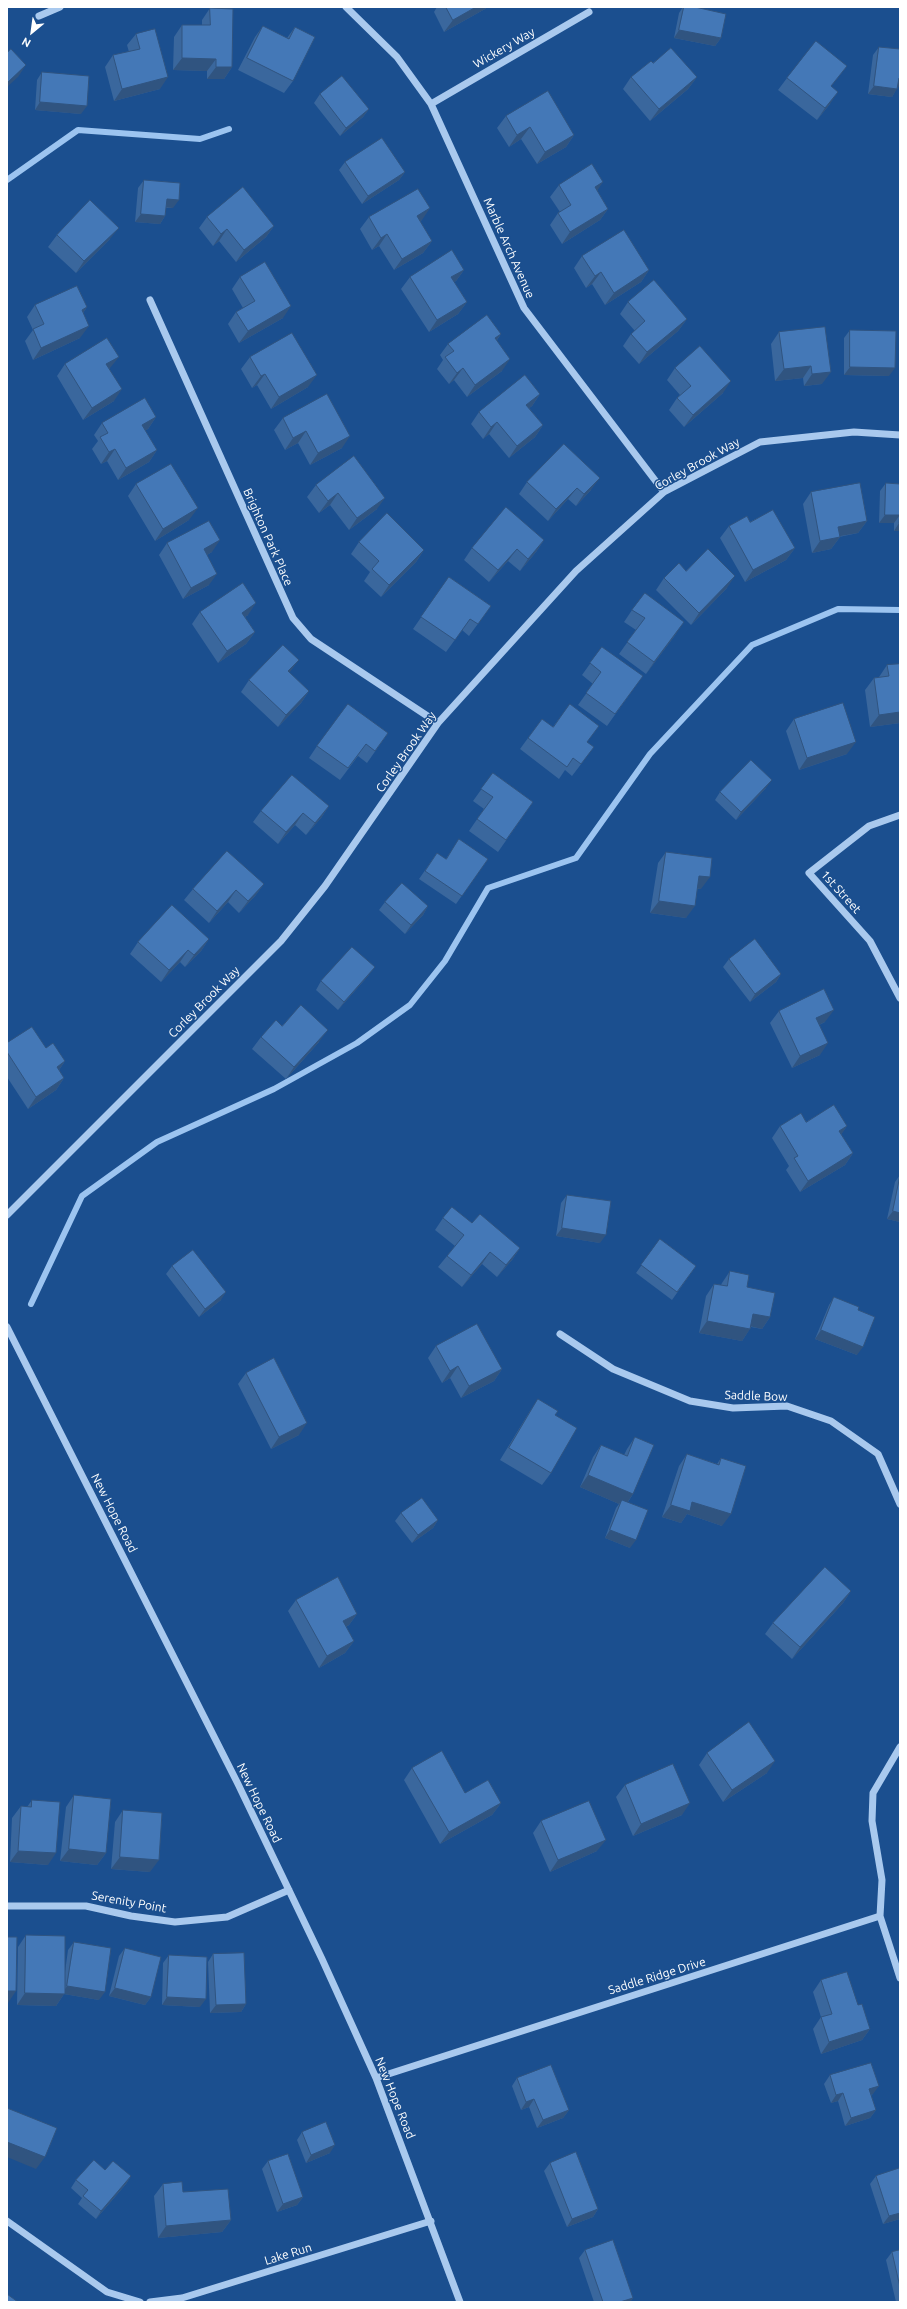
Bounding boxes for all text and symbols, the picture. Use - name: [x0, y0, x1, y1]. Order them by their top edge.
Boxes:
- north arrow: [12, 12, 52, 52]
- street label: Wickery Way: [471, 25, 537, 71]
- text: N: [20, 35, 33, 50]
- street label: Marble Arch Avenue: [480, 195, 538, 301]
- street label: Corley Brook Way: [652, 435, 742, 493]
- street label: Brighton Park Place: [240, 486, 296, 588]
- street label: Corley Brook Way: [373, 709, 439, 795]
- street label: 1st Street: [818, 868, 864, 916]
- street label: Corley Brook Way: [165, 963, 243, 1041]
- street label: Saddle Bow: [724, 1388, 788, 1404]
- street label: New Hope Road: [88, 1471, 140, 1555]
- street label: New Hope Road: [234, 1761, 284, 1845]
- street label: Serenity Point: [91, 1888, 167, 1916]
- street label: Saddle Ridge Drive: [607, 1954, 707, 1998]
- street label: New Hope Road: [372, 2055, 418, 2141]
- street label: Lake Run: [263, 2240, 313, 2268]

